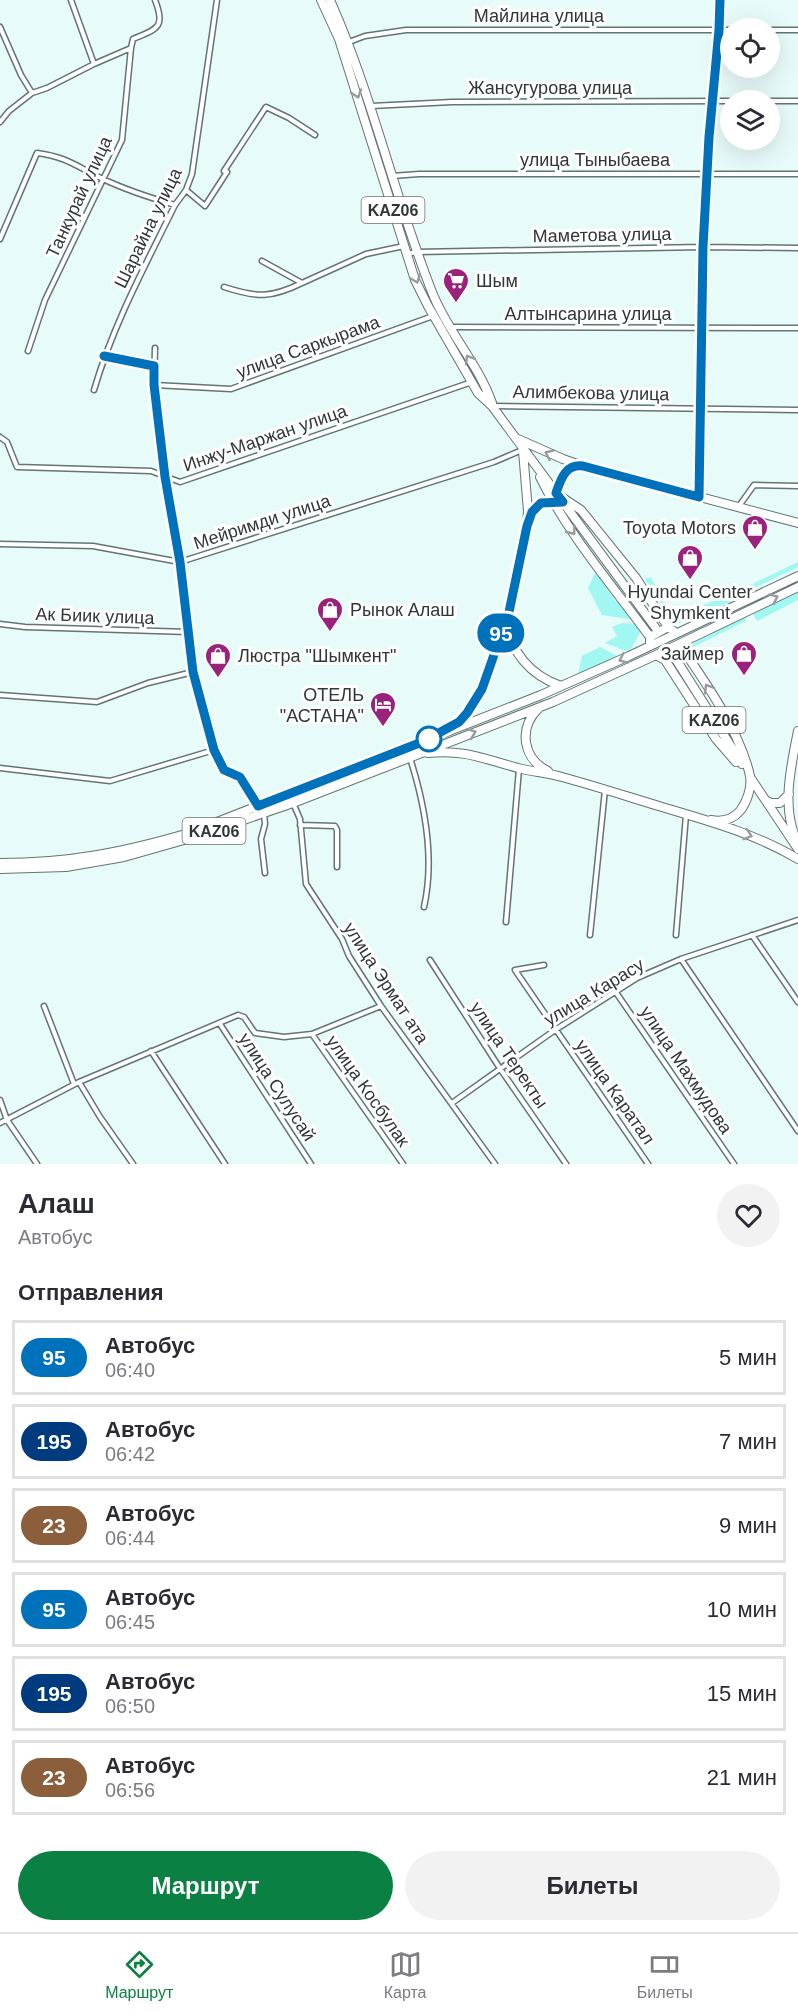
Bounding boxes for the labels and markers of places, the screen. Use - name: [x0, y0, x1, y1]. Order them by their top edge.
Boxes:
- supermarket icon: Шым: [441, 266, 471, 304]
- place label: Шым: [476, 271, 518, 291]
- shop icon: Toyota Motors: [740, 513, 770, 551]
- place label: Toyota Motors: [623, 518, 736, 538]
- shop icon: Hyundai Center Shymkent: [675, 543, 705, 581]
- place label: Hyundai Center Shymkent: [627, 582, 753, 623]
- shop icon: Рынок Алаш: [315, 595, 345, 633]
- place label: Рынок Алаш: [350, 600, 455, 620]
- shop icon: Займер: [729, 639, 759, 677]
- shop icon: Люстра "Шымкент": [203, 641, 233, 679]
- place label: Займер: [661, 644, 724, 664]
- place label: Люстра "Шымкент": [238, 646, 396, 666]
- place label: ОТЕЛЬ "АСТАНА": [280, 685, 364, 726]
- hotel icon: ОТЕЛЬ "АСТАНА": [368, 690, 398, 728]
- unlabelled marker: [416, 726, 442, 752]

